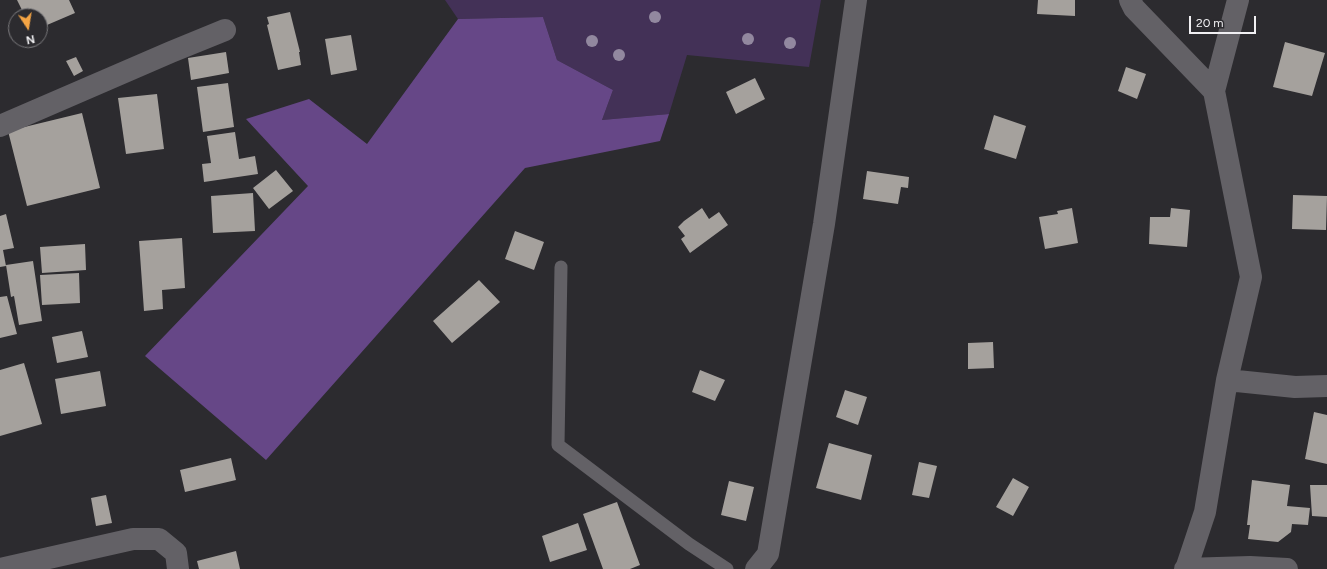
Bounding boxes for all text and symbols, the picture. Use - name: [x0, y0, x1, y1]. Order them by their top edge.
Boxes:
- north arrow: [8, 8, 48, 48]
- scale bar: [1191, 8, 1258, 34]
- text: 20 m: [1196, 16, 1224, 30]
- text: N: [25, 32, 36, 46]

